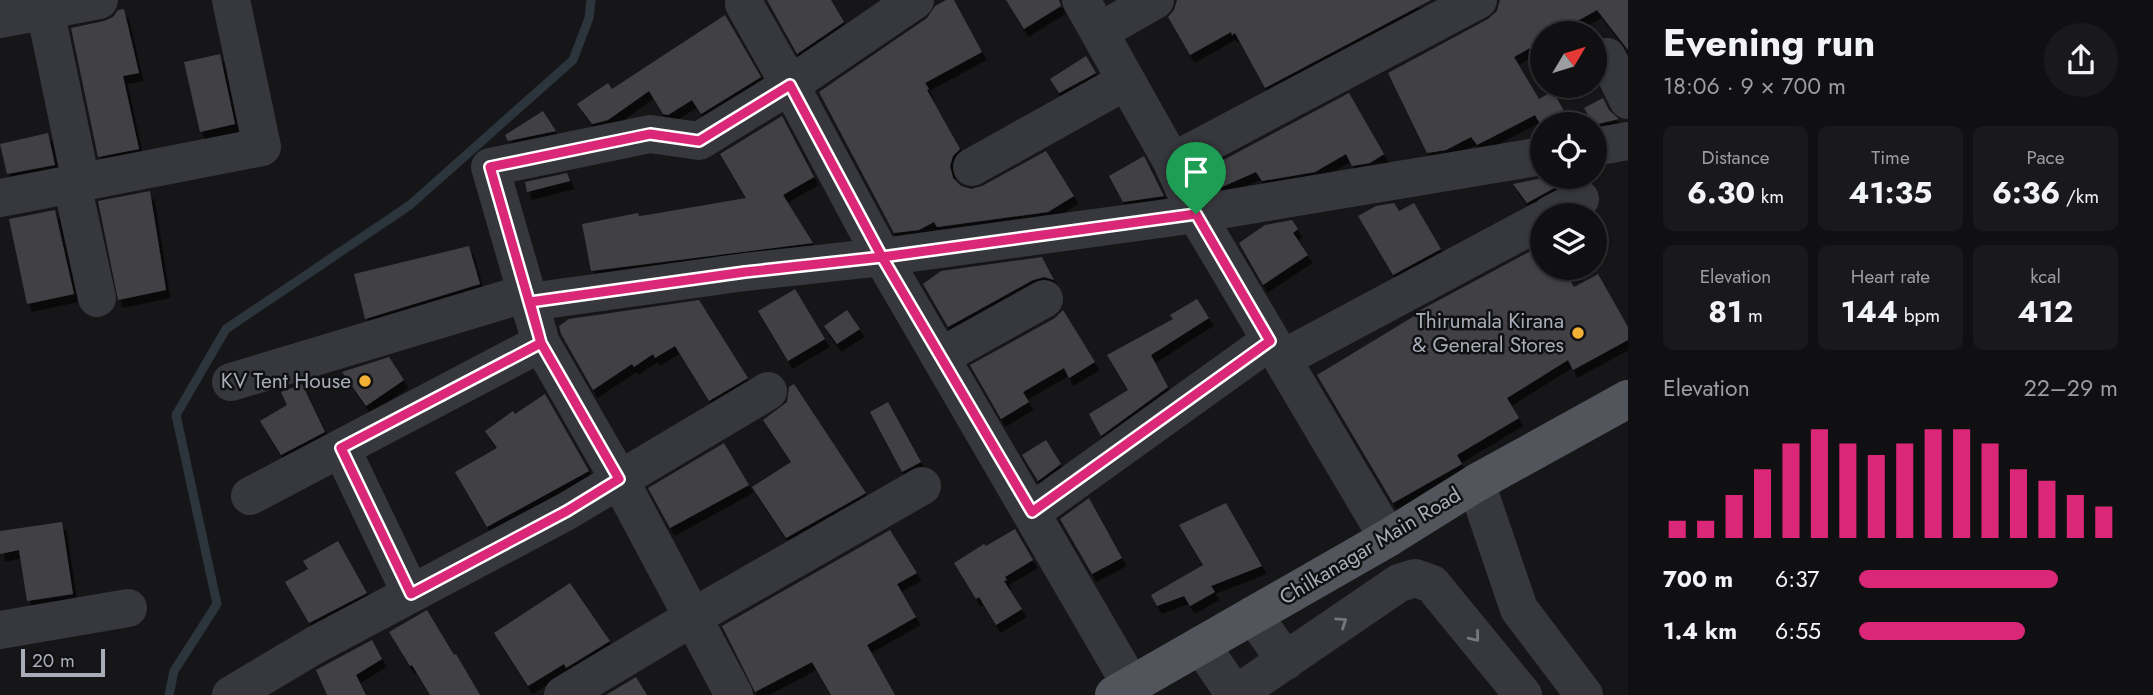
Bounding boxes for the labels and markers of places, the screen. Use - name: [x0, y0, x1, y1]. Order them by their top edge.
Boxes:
- pin: [1166, 142, 1226, 214]
- place label: Thirumala Kirana & General Stores: [1412, 306, 1564, 360]
- marker: Thirumala Kirana & General Stores: [1570, 325, 1586, 341]
- place label: KV Tent House: [221, 366, 351, 396]
- marker: KV Tent House: [357, 373, 373, 389]

